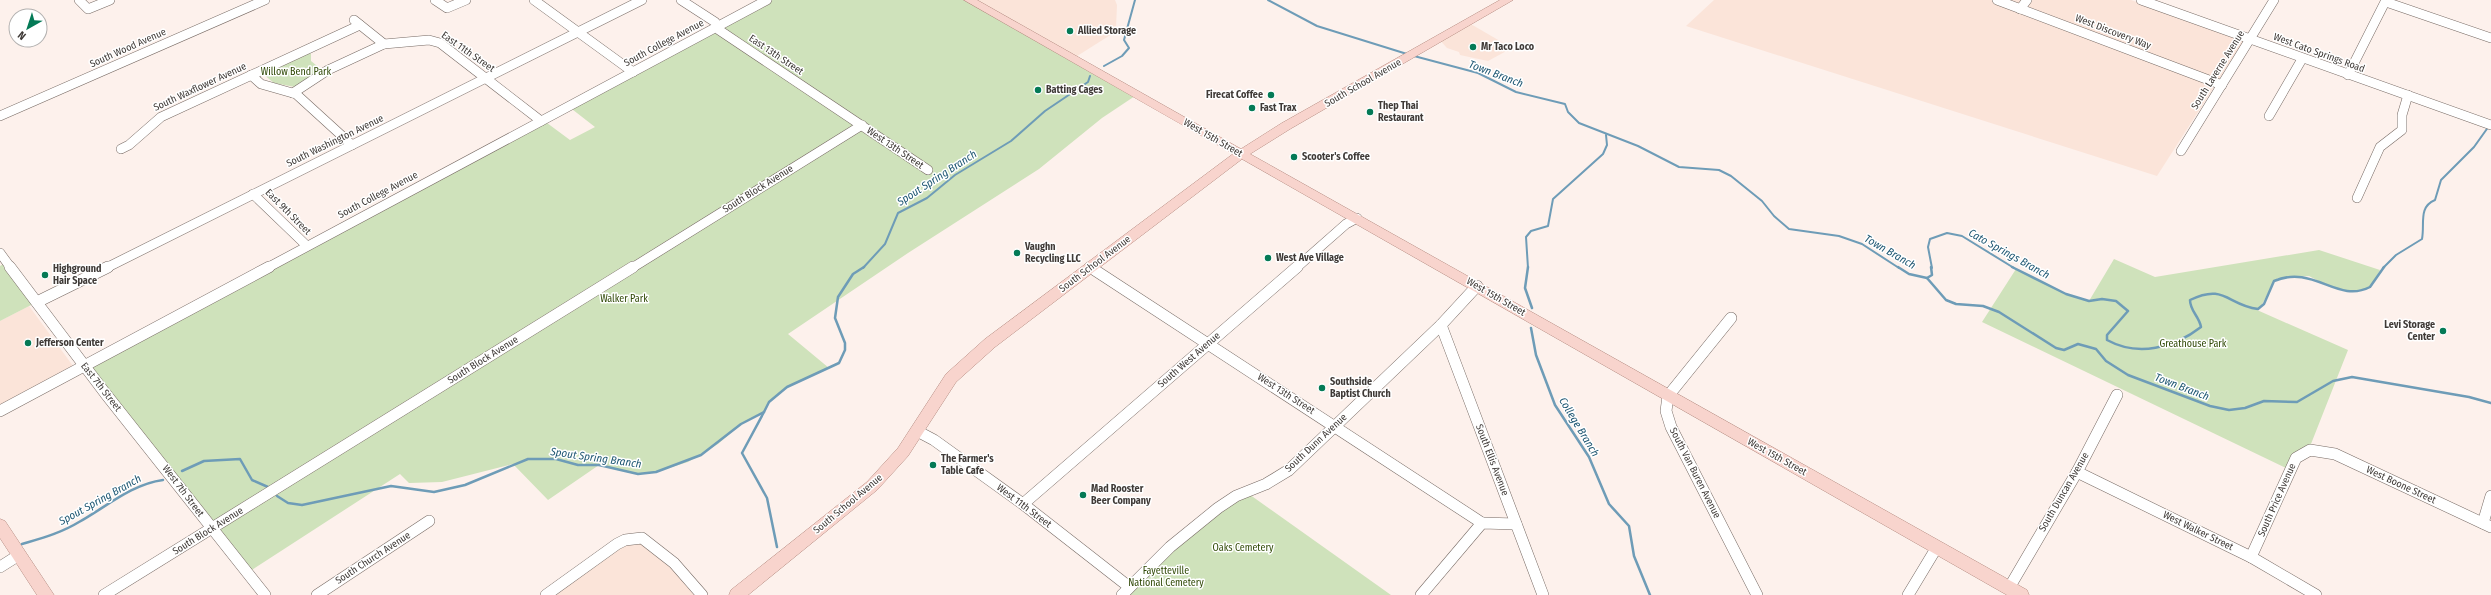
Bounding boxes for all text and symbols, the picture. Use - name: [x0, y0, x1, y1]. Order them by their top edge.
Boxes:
- north arrow: [8, 8, 48, 48]
- street label: West Discovery Way: [2073, 12, 2153, 52]
- street label: South College Avenue: [622, 17, 706, 69]
- place label: Allied Storage: [1077, 25, 1136, 37]
- street label: South Wood Avenue: [88, 26, 168, 70]
- marker: Allied Storage: [1065, 26, 1075, 36]
- text: N: [15, 28, 29, 43]
- street label: South Laverne Avenue: [2189, 28, 2247, 112]
- street label: East 11th Street: [439, 29, 498, 75]
- street label: West Cato Springs Road: [2272, 31, 2366, 75]
- street label: East 13th Street: [746, 32, 806, 78]
- place label: Mr Taco Loco: [1481, 41, 1535, 53]
- marker: Mr Taco Loco: [1468, 42, 1478, 52]
- street label: South School Avenue: [1323, 56, 1403, 110]
- water label: Town Branch: [1467, 58, 1525, 90]
- street label: South Waxflower Avenue: [152, 60, 248, 114]
- park label: Willow Bend Park: [261, 66, 332, 78]
- place label: Batting Cages: [1046, 84, 1103, 96]
- marker: Batting Cages: [1033, 85, 1043, 95]
- place label: Firecat Coffee: [1206, 89, 1263, 101]
- marker: Firecat Coffee: [1266, 90, 1276, 100]
- place label: Thep Thai Restaurant: [1378, 100, 1424, 124]
- place label: Fast Trax: [1260, 102, 1297, 114]
- marker: Fast Trax: [1247, 103, 1257, 113]
- marker: Thep Thai Restaurant: [1365, 107, 1375, 117]
- street label: South Washington Avenue: [285, 112, 386, 170]
- street label: West 15th Street: [1181, 116, 1245, 160]
- street label: West 13th Street: [864, 125, 926, 172]
- water label: Spout Spring Branch: [894, 147, 979, 209]
- place label: Scooter's Coffee: [1302, 151, 1370, 163]
- marker: Scooter's Coffee: [1289, 152, 1299, 162]
- street label: South Block Avenue: [720, 162, 796, 216]
- street label: South College Avenue: [336, 169, 420, 221]
- street label: East 9th Street: [263, 187, 314, 238]
- water label: Cato Springs Branch: [1966, 226, 2052, 282]
- water label: Town Branch: [1862, 232, 1918, 272]
- street label: South School Avenue: [1057, 233, 1133, 295]
- place label: Vaughn Recycling LLC: [1024, 241, 1081, 265]
- marker: Vaughn Recycling LLC: [1012, 248, 1022, 258]
- place label: West Ave Village: [1276, 252, 1344, 264]
- marker: West Ave Village: [1263, 253, 1273, 263]
- place label: Highground Hair Space: [53, 263, 101, 287]
- marker: Highground Hair Space: [40, 270, 50, 280]
- street label: West 15th Street: [1464, 275, 1528, 319]
- park label: Walker Park: [600, 293, 648, 305]
- place label: Levi Storage Center: [2384, 319, 2435, 343]
- marker: Levi Storage Center: [2438, 326, 2448, 336]
- street label: South West Avenue: [1155, 330, 1223, 390]
- street label: South Block Avenue: [445, 333, 521, 387]
- place label: Jefferson Center: [35, 337, 104, 349]
- marker: Jefferson Center: [23, 338, 33, 348]
- park label: Greathouse Park: [2159, 338, 2227, 350]
- street label: East 7th Street: [78, 360, 124, 414]
- street label: West 13th Street: [1255, 371, 1318, 417]
- water label: Town Branch: [2153, 371, 2211, 403]
- place label: Southside Baptist Church: [1330, 376, 1391, 400]
- marker: Southside Baptist Church: [1317, 383, 1327, 393]
- water label: College Branch: [1556, 395, 1602, 459]
- street label: South Dunn Avenue: [1283, 411, 1350, 475]
- street label: South Ellis Avenue: [1473, 423, 1511, 497]
- street label: South Van Buren Avenue: [1667, 426, 1723, 520]
- street label: West 15th Street: [1745, 436, 1809, 479]
- water label: Spout Spring Branch: [549, 445, 643, 471]
- street label: South Duncan Avenue: [2036, 450, 2092, 534]
- place label: The Farmer's Table Cafe: [941, 453, 994, 477]
- marker: The Farmer's Table Cafe: [928, 460, 938, 470]
- street label: South Price Avenue: [2255, 462, 2299, 538]
- street label: West 7th Street: [160, 463, 207, 520]
- street label: West Boone Street: [2364, 464, 2438, 507]
- water label: Spout Spring Branch: [56, 472, 144, 528]
- street label: South School Avenue: [811, 472, 885, 536]
- street label: West 11th Street: [994, 482, 1054, 531]
- place label: Mad Rooster Beer Company: [1091, 483, 1151, 507]
- marker: Mad Rooster Beer Company: [1078, 490, 1088, 500]
- street label: South Block Avenue: [170, 504, 246, 558]
- street label: West Walker Street: [2161, 509, 2236, 554]
- street label: South Church Avenue: [333, 529, 413, 587]
- park label: Oaks Cemetery: [1213, 542, 1274, 554]
- park label: Fayetteville National Cemetery: [1128, 565, 1204, 589]

